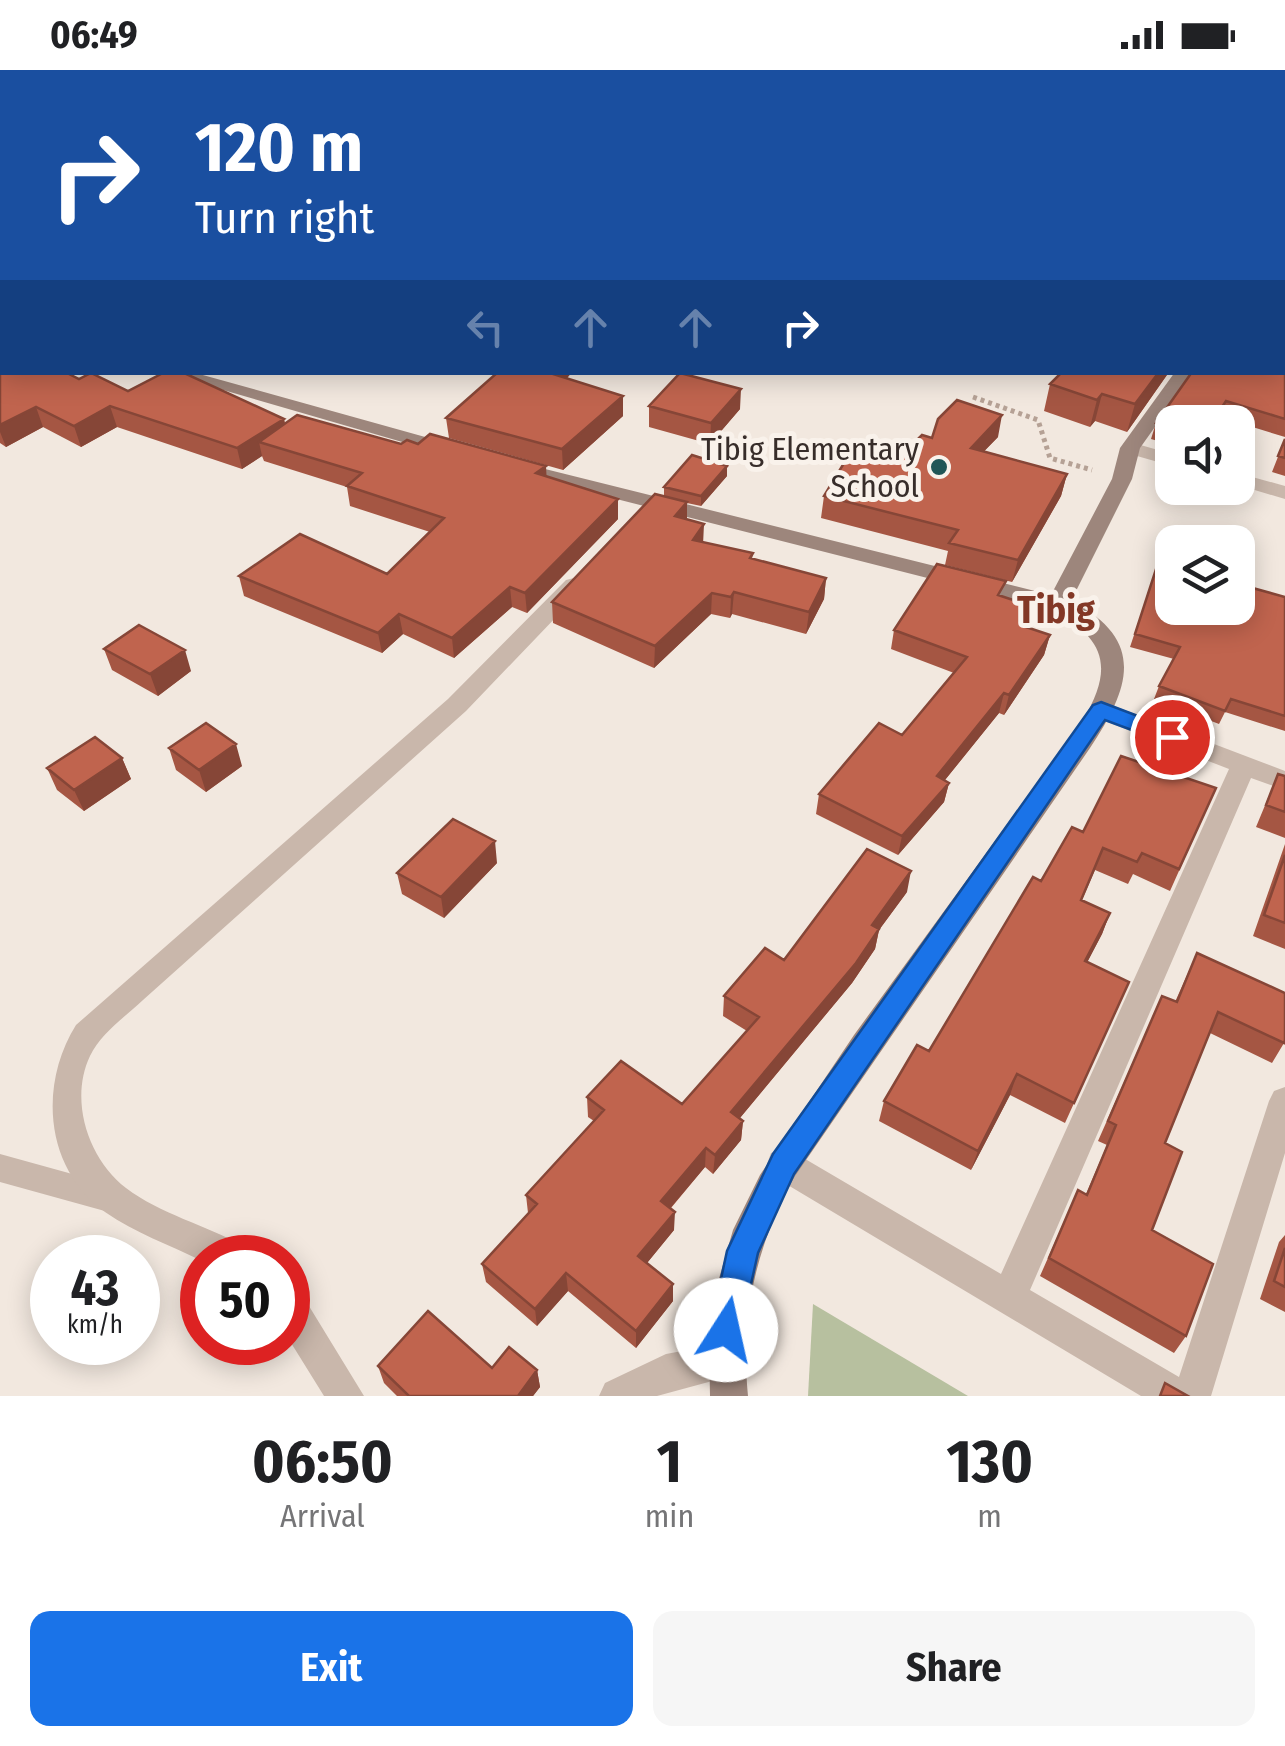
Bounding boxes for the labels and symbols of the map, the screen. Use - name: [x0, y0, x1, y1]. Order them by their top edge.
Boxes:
- place label: Tibig Elementary School: [701, 430, 920, 505]
- marker: Tibig Elementary School: [928, 456, 950, 478]
- district label: Tibig: [1017, 587, 1095, 633]
- pin: [1130, 695, 1215, 780]
- speed limit sign: 50: [180, 1235, 310, 1365]
- position arrow: [674, 1278, 778, 1382]

